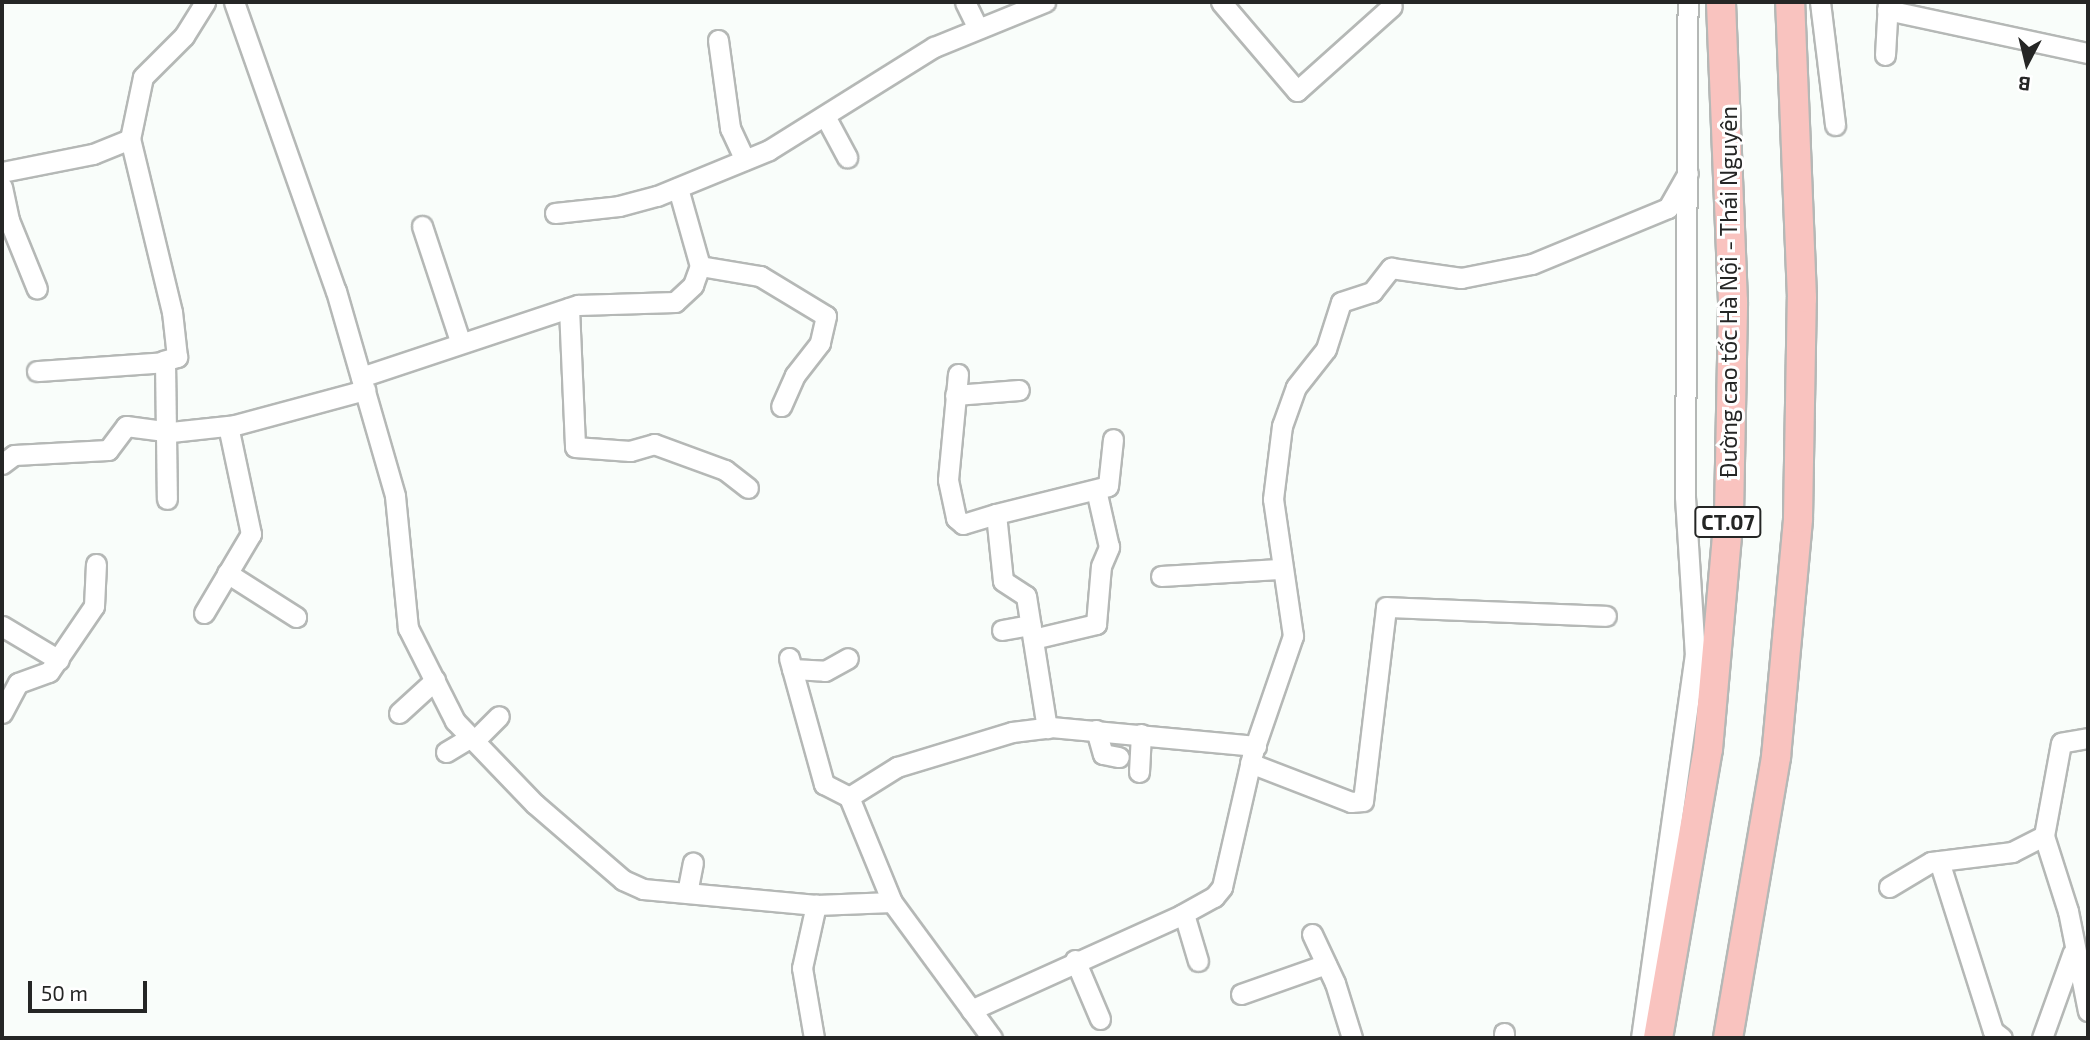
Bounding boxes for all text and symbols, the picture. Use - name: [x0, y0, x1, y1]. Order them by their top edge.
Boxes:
- north arrow: [1992, 28, 2062, 98]
- text: B: [2017, 72, 2032, 96]
- street label: Đường cao tốc Hà Nội - Thái Nguyên: [1714, 106, 1742, 478]
- road number: CT.07: [1693, 504, 1763, 540]
- scale bar: [32, 967, 150, 1011]
- text: 50 m: [41, 980, 88, 1005]

